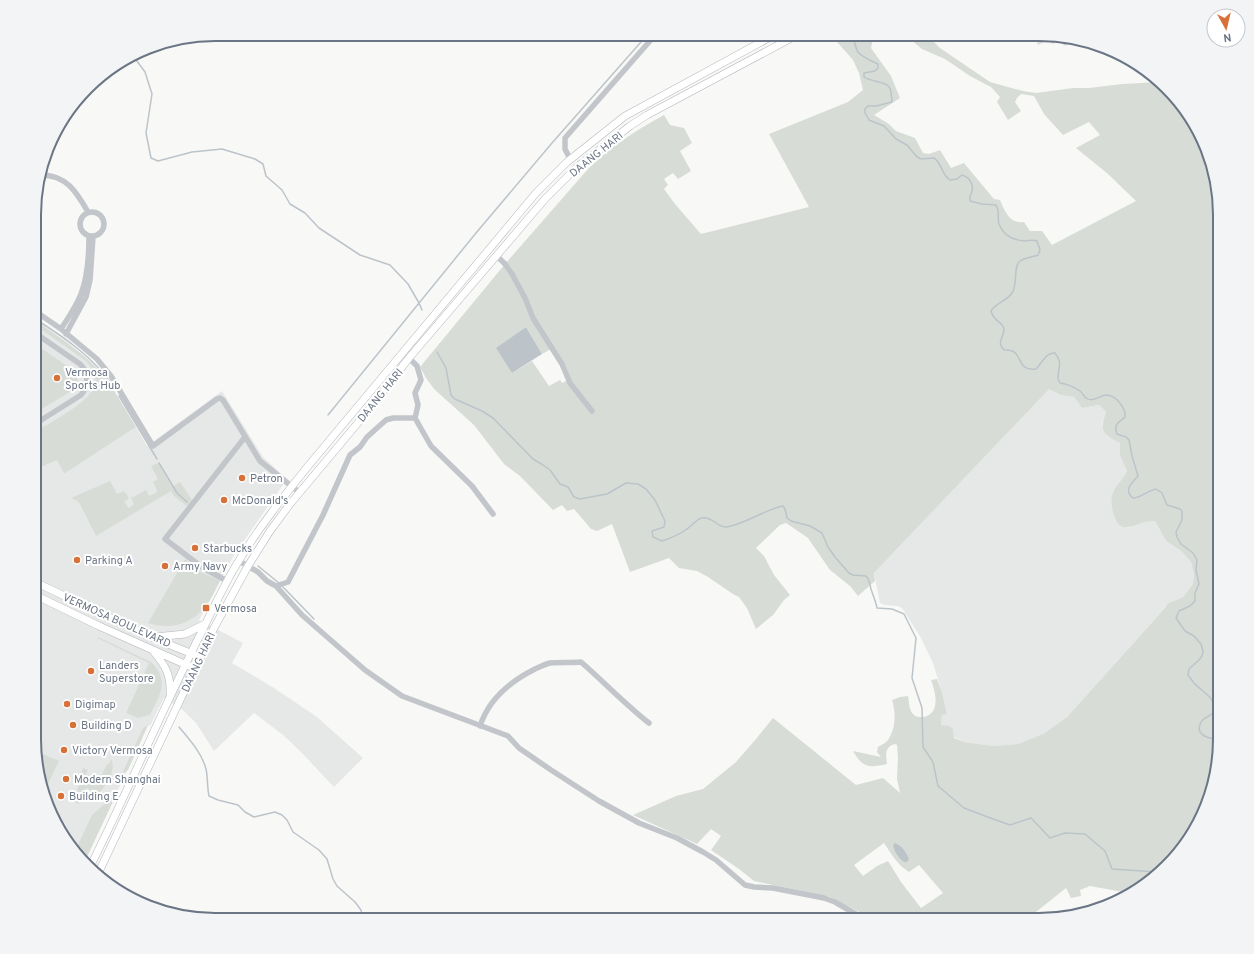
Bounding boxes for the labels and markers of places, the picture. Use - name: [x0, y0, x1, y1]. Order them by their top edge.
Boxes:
- place label: Vermosa Sports Hub: [65, 366, 120, 393]
- marker: Vermosa Sports Hub: [52, 373, 62, 383]
- place label: Petron: [250, 472, 283, 486]
- marker: Petron: [237, 473, 247, 483]
- place label: McDonald's: [232, 494, 288, 508]
- marker: McDonald's: [219, 495, 229, 505]
- place label: Starbucks: [203, 542, 252, 556]
- marker: Starbucks: [190, 543, 200, 553]
- place label: Parking A: [85, 554, 133, 568]
- marker: Parking A: [72, 555, 82, 565]
- place label: Army Navy: [173, 560, 228, 574]
- marker: Army Navy: [160, 561, 170, 571]
- place label: Vermosa: [214, 602, 257, 616]
- marker: Vermosa: [201, 603, 211, 613]
- place label: Landers Superstore: [99, 659, 154, 686]
- marker: Landers Superstore: [86, 666, 96, 676]
- place label: Digimap: [75, 698, 116, 712]
- marker: Digimap: [62, 699, 72, 709]
- place label: Building D: [81, 719, 132, 733]
- marker: Building D: [68, 720, 78, 730]
- place label: Victory Vermosa: [72, 744, 153, 758]
- marker: Victory Vermosa: [59, 745, 69, 755]
- place label: Modern Shanghai: [74, 773, 161, 787]
- marker: Modern Shanghai: [61, 774, 71, 784]
- place label: Building E: [69, 790, 119, 804]
- marker: Building E: [56, 791, 66, 801]

